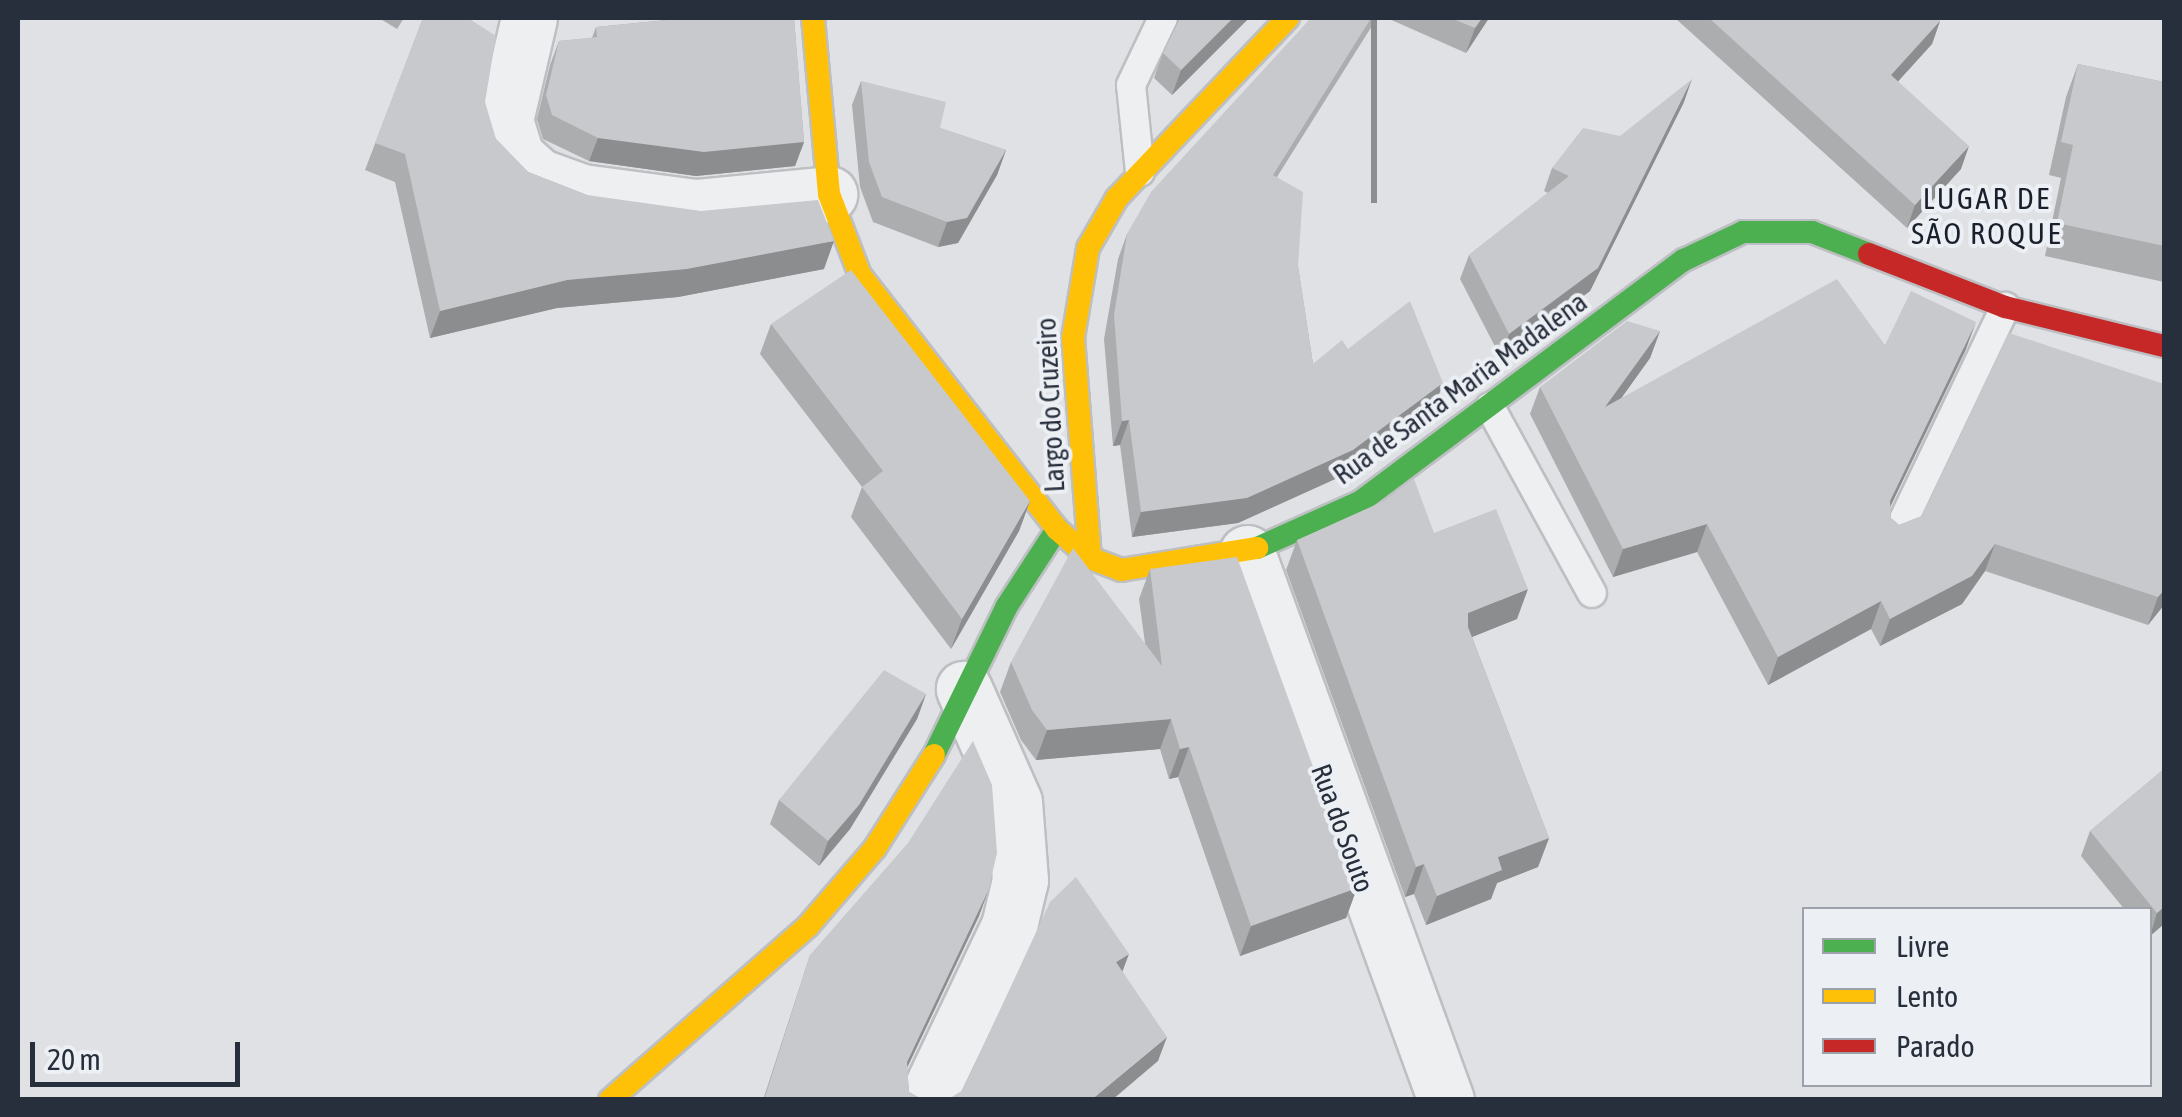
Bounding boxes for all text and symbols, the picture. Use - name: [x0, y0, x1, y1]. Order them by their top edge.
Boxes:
- district label: LUGAR DE SÃO ROQUE: [1911, 180, 2063, 250]
- street label: Rua de Santa Maria Madalena: [1327, 285, 1593, 491]
- street label: Largo do Cruzeiro: [1029, 317, 1071, 493]
- street label: Rua do Souto: [1304, 759, 1382, 897]
- legend: [1802, 907, 2152, 1087]
- text: Livre: [1896, 929, 1949, 963]
- text: Lento: [1896, 979, 1958, 1013]
- scale bar: [35, 1022, 245, 1084]
- text: Parado: [1896, 1029, 1975, 1063]
- text: 20 m: [47, 1042, 101, 1076]

